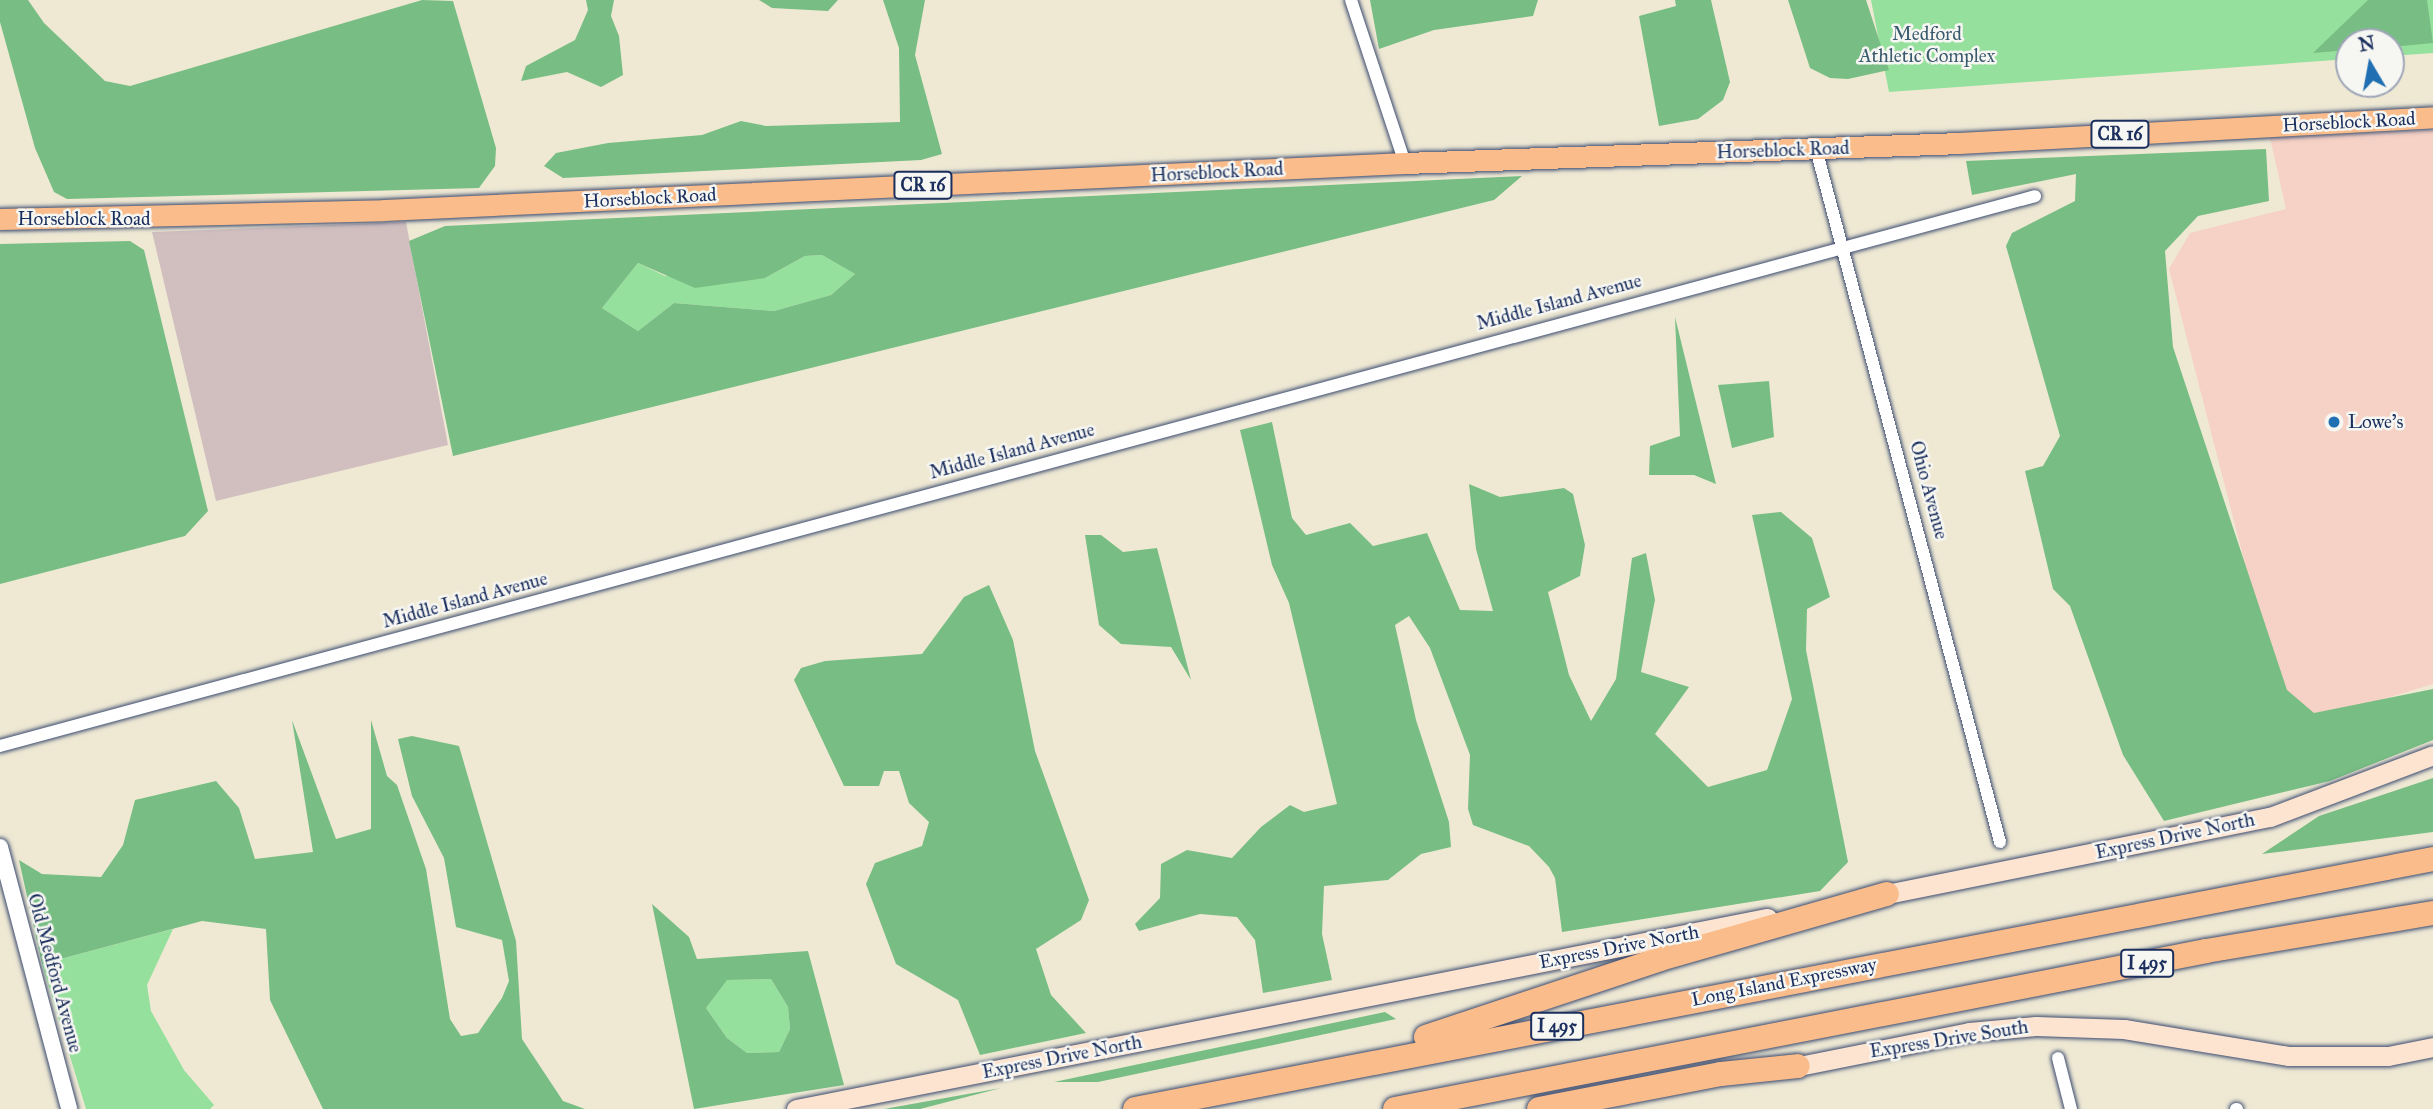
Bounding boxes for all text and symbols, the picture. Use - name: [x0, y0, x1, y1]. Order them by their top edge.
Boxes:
- park label: Medford Athletic Complex: [1859, 23, 1995, 67]
- north arrow: [2335, 28, 2405, 98]
- text: N: [2357, 31, 2377, 57]
- street label: Horseblock Road: [2282, 107, 2416, 137]
- road number: CR 16: [2090, 119, 2150, 148]
- street label: Horseblock Road: [1716, 136, 1850, 164]
- street label: Horseblock Road: [1150, 157, 1284, 187]
- road number: CR 16: [893, 170, 953, 200]
- street label: Horseblock Road: [583, 183, 717, 213]
- street label: Horseblock Road: [17, 208, 151, 230]
- street label: Middle Island Avenue: [1474, 269, 1644, 335]
- place label: Lowe's: [2348, 411, 2403, 433]
- marker: Lowe's: [2326, 414, 2342, 430]
- street label: Middle Island Avenue: [927, 418, 1097, 484]
- street label: Ohio Avenue: [1905, 438, 1953, 542]
- street label: Middle Island Avenue: [380, 567, 550, 633]
- street label: Express Drive North: [2093, 808, 2257, 864]
- street label: Old Medford Avenue: [23, 891, 87, 1055]
- street label: Express Drive North: [1537, 920, 1701, 974]
- road number: I 495: [2119, 948, 2175, 978]
- street label: Long Island Expressway: [1689, 953, 1879, 1011]
- road number: I 495: [1529, 1012, 1585, 1041]
- street label: Express Drive South: [1868, 1015, 2030, 1063]
- street label: Express Drive North: [980, 1030, 1144, 1084]

